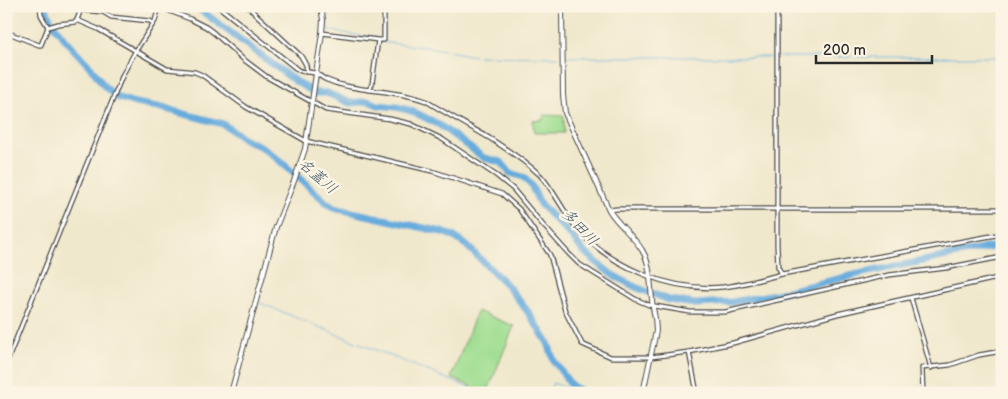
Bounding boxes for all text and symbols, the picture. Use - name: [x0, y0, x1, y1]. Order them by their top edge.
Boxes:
- scale bar: [816, 32, 932, 64]
- text: 200 m: [823, 41, 866, 60]
- water label: 名蓋川: [294, 154, 341, 198]
- water label: 多田川: [557, 205, 602, 250]

